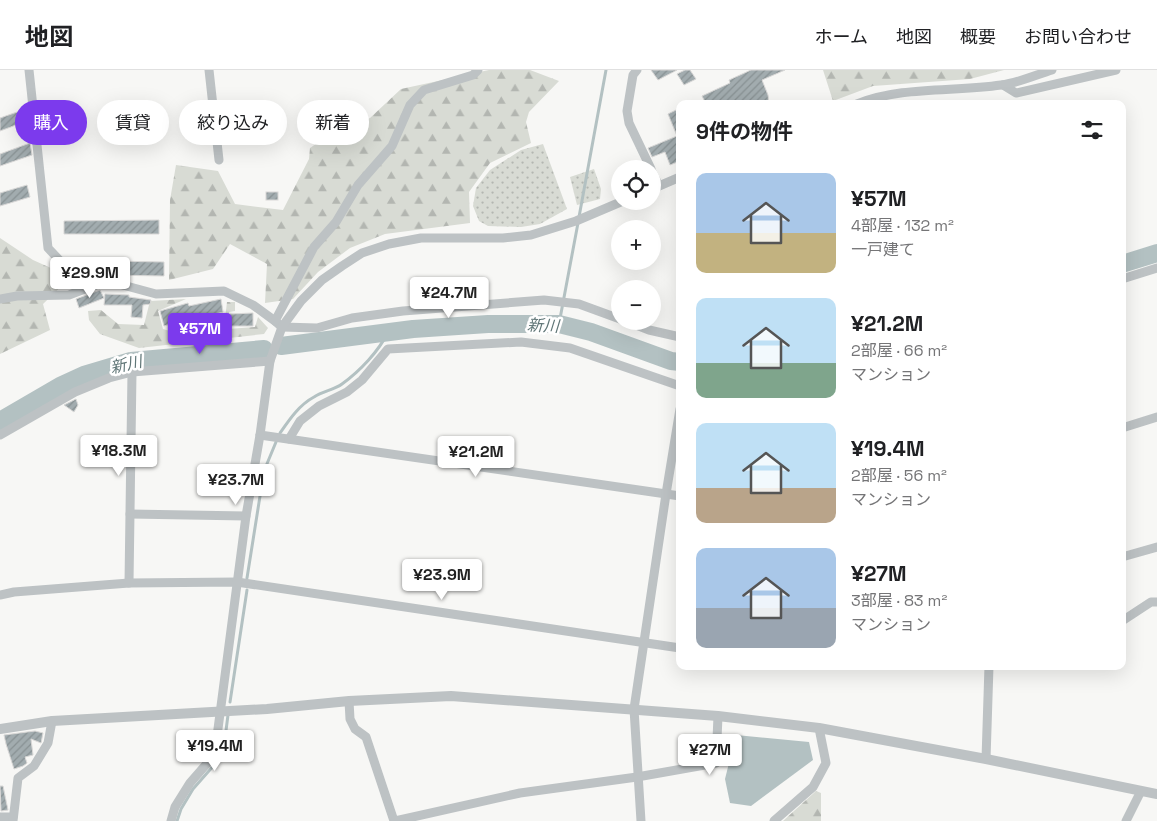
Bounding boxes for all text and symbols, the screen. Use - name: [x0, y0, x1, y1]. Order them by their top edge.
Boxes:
- text: 地図: [25, 21, 73, 52]
- text: ホーム: [815, 25, 868, 48]
- text: 地図: [896, 25, 932, 48]
- text: 概要: [960, 25, 996, 48]
- text: お問い合わせ: [1024, 25, 1132, 48]
- chip: 購入: [15, 100, 87, 145]
- chip: 賃貸: [97, 100, 169, 145]
- chip: 絞り込み: [179, 100, 287, 145]
- chip: 新着: [297, 100, 369, 145]
- icon: filters: [1078, 116, 1106, 144]
- text: 9件の物件: [696, 118, 793, 145]
- map controls: [611, 160, 661, 330]
- button: locate: [611, 160, 661, 210]
- text: ¥57M: [851, 185, 907, 212]
- icon: home: [736, 193, 796, 253]
- text: 4部屋 · 132 m²: [851, 215, 954, 236]
- button: +: [611, 220, 661, 270]
- text: 一戸建て: [851, 239, 915, 260]
- pin: ¥29.9M: [49, 256, 131, 299]
- text: ¥29.9M: [61, 262, 119, 283]
- pin: ¥24.7M: [408, 276, 490, 319]
- button: −: [611, 280, 661, 330]
- text: ¥24.7M: [421, 282, 477, 303]
- text: ¥21.2M: [851, 310, 923, 337]
- pin: ¥57M: [170, 312, 230, 355]
- water label: 新川: [526, 314, 561, 337]
- text: ¥57M: [179, 318, 221, 339]
- icon: home: [736, 318, 796, 378]
- text: 2部屋 · 66 m²: [851, 340, 947, 361]
- water label: 新川: [108, 350, 146, 378]
- text: マンション: [851, 364, 931, 385]
- pin: ¥18.3M: [78, 434, 160, 477]
- text: ¥19.4M: [851, 435, 924, 462]
- pin: ¥21.2M: [435, 436, 517, 478]
- text: ¥18.3M: [91, 440, 147, 461]
- text: ¥21.2M: [448, 441, 504, 462]
- icon: home: [736, 443, 796, 503]
- pin: ¥23.7M: [195, 464, 277, 506]
- text: 2部屋 · 56 m²: [851, 465, 947, 486]
- text: ¥23.7M: [208, 469, 264, 490]
- text: マンション: [851, 489, 931, 510]
- pin: ¥23.9M: [401, 558, 483, 601]
- text: ¥27M: [851, 560, 906, 587]
- text: ¥23.9M: [413, 564, 471, 585]
- icon: home: [736, 568, 796, 628]
- text: 3部屋 · 83 m²: [851, 590, 947, 611]
- text: マンション: [851, 614, 931, 635]
- pin: ¥19.4M: [174, 730, 256, 772]
- pin: ¥27M: [680, 734, 740, 776]
- text: ¥19.4M: [187, 735, 243, 756]
- text: ¥27M: [689, 739, 731, 760]

